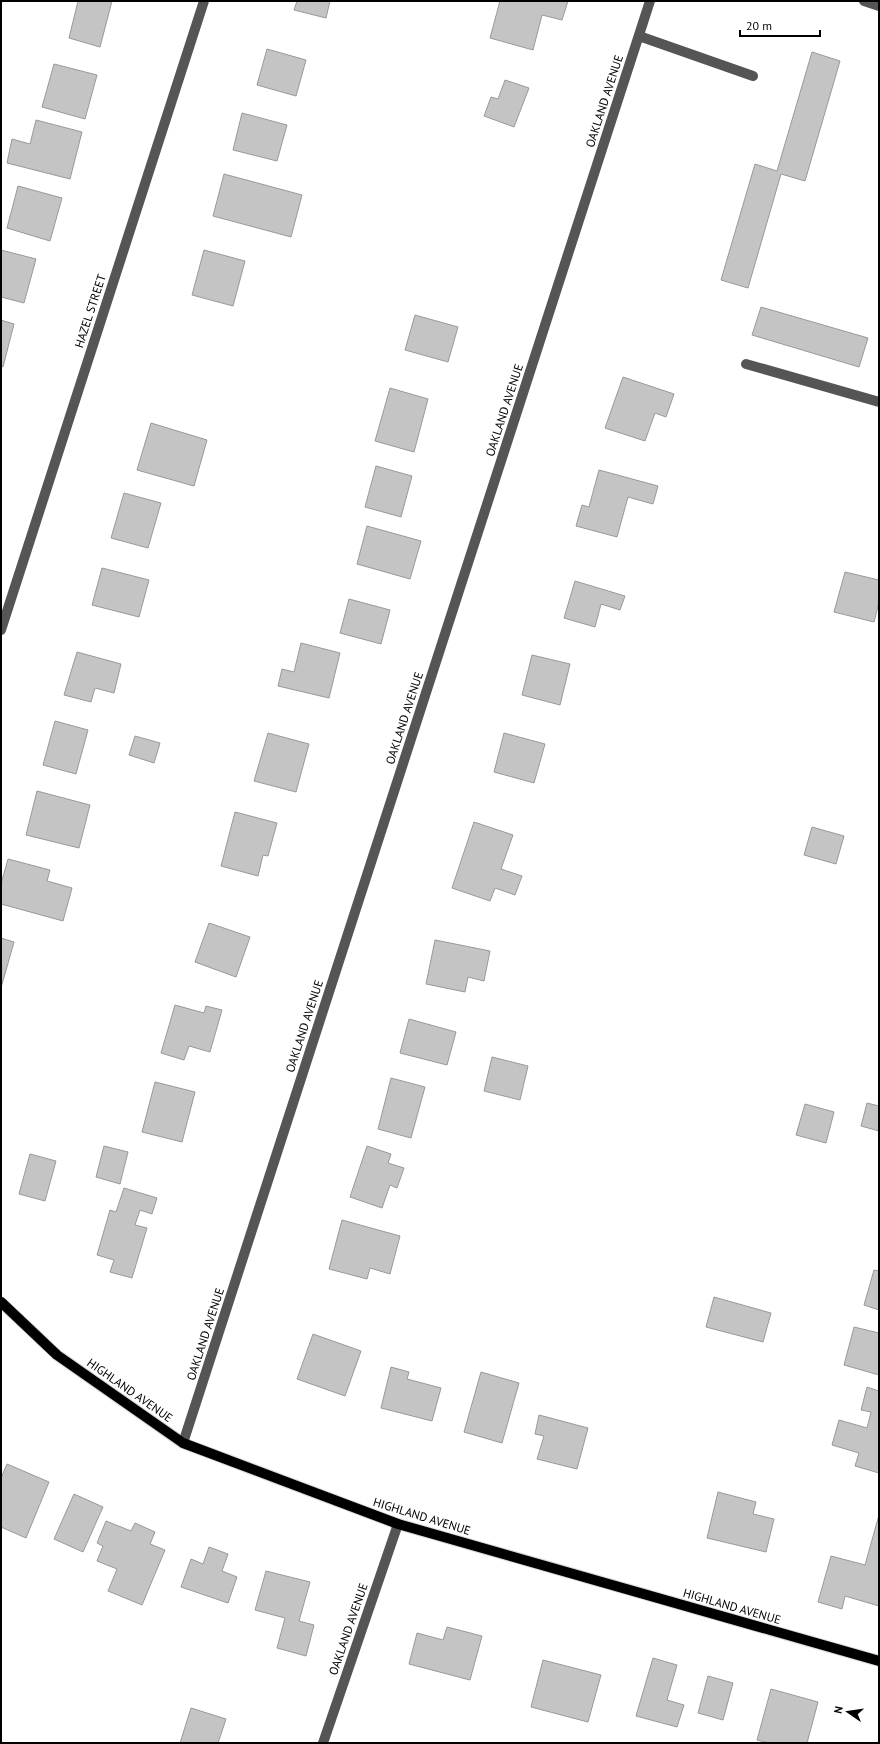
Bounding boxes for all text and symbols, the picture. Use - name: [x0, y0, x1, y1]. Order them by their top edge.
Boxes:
- scale bar: [740, 12, 820, 38]
- text: 20 m: [746, 18, 772, 33]
- street label: OAKLAND AVENUE: [582, 53, 626, 149]
- street label: HAZEL STREET: [71, 272, 109, 350]
- street label: OAKLAND AVENUE: [482, 362, 526, 458]
- street label: OAKLAND AVENUE: [382, 670, 426, 766]
- street label: OAKLAND AVENUE: [282, 978, 326, 1074]
- street label: OAKLAND AVENUE: [183, 1286, 227, 1382]
- street label: HIGHLAND AVENUE: [84, 1355, 176, 1425]
- street label: HIGHLAND AVENUE: [371, 1494, 473, 1538]
- street label: OAKLAND AVENUE: [325, 1581, 371, 1677]
- street label: HIGHLAND AVENUE: [681, 1585, 783, 1627]
- north arrow: [828, 1692, 868, 1732]
- text: N: [831, 1705, 846, 1715]

